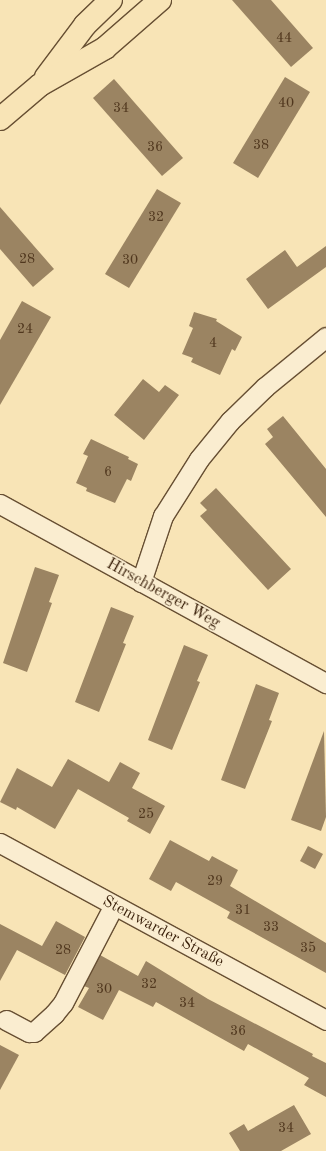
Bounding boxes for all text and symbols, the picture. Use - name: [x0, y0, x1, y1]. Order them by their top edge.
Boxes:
- house number: 44: [276, 30, 292, 46]
- house number: 40: [278, 95, 294, 111]
- house number: 34: [113, 100, 129, 116]
- house number: 38: [253, 137, 269, 153]
- house number: 36: [147, 139, 163, 155]
- house number: 32: [148, 209, 164, 225]
- house number: 28: [19, 251, 35, 267]
- house number: 30: [122, 252, 138, 268]
- house number: 24: [17, 321, 33, 337]
- house number: 4: [209, 335, 217, 351]
- house number: 6: [104, 464, 112, 480]
- street label: Hirschberger Weg: [103, 555, 223, 633]
- house number: 25: [138, 806, 154, 822]
- house number: 29: [207, 873, 223, 889]
- street label: Stemwarder Straße: [99, 892, 227, 972]
- house number: 31: [235, 902, 251, 918]
- house number: 33: [263, 919, 279, 935]
- house number: 35: [300, 940, 316, 956]
- house number: 28: [55, 942, 71, 958]
- house number: 32: [141, 976, 157, 992]
- house number: 30: [96, 981, 112, 997]
- house number: 34: [179, 995, 195, 1011]
- house number: 36: [230, 1023, 246, 1039]
- house number: 34: [278, 1120, 294, 1136]

